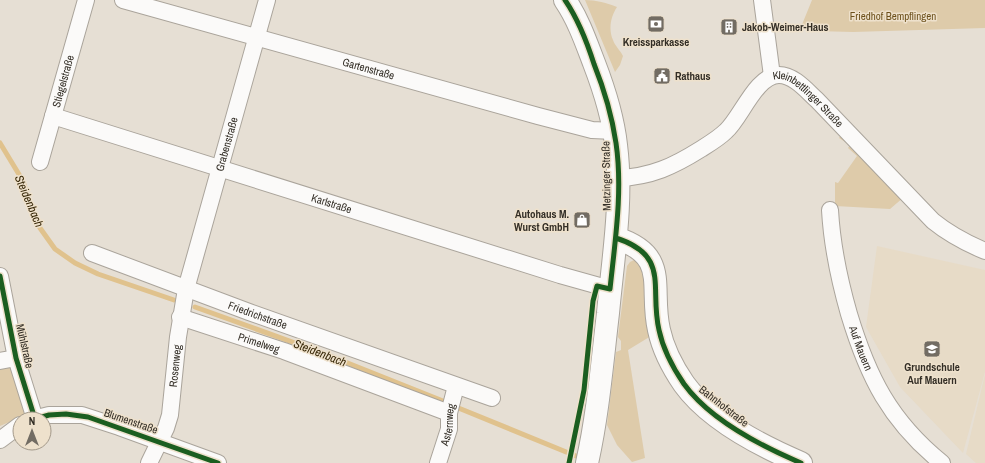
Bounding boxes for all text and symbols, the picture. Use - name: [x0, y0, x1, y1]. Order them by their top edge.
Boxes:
- park label: Friedhof Bempflingen: [850, 9, 936, 23]
- bank icon: Kreissparkasse: [646, 14, 666, 34]
- building icon: Jakob-Weimer-Haus: [719, 17, 739, 37]
- place label: Jakob-Weimer-Haus: [742, 20, 829, 34]
- place label: Kreissparkasse: [623, 35, 689, 49]
- street label: Stiegelstraße: [49, 53, 77, 109]
- street label: Gartenstraße: [341, 55, 396, 83]
- public building icon: Rathaus: [652, 66, 672, 86]
- street label: Kleinbettlinger Straße: [771, 68, 846, 130]
- place label: Rathaus: [675, 69, 711, 83]
- street label: Grabenstraße: [212, 115, 241, 173]
- street label: Metzinger Straße: [598, 141, 614, 211]
- water label: Steidenbach: [11, 172, 47, 230]
- street label: Karlstraße: [310, 190, 354, 216]
- place label: Autohaus M. Wurst GmbH: [514, 207, 569, 234]
- shop icon: Autohaus M. Wurst GmbH: [572, 210, 592, 230]
- street label: Friedrichstraße: [226, 298, 289, 332]
- street label: Mühlstraße: [13, 322, 37, 370]
- street label: Auf Mauern: [846, 323, 876, 373]
- street label: Primelweg: [236, 330, 281, 356]
- water label: Steidenbach: [291, 336, 349, 370]
- school or university icon: Grundschule Auf Mauern: [922, 339, 942, 359]
- street label: Rosenweg: [166, 344, 184, 388]
- place label: Grundschule Auf Mauern: [904, 360, 960, 387]
- street label: Bahnhofstraße: [696, 382, 752, 430]
- street label: Asternweg: [437, 402, 458, 448]
- street label: Blumenstraße: [102, 405, 160, 437]
- north arrow: [12, 411, 52, 451]
- text: N: [29, 414, 35, 428]

